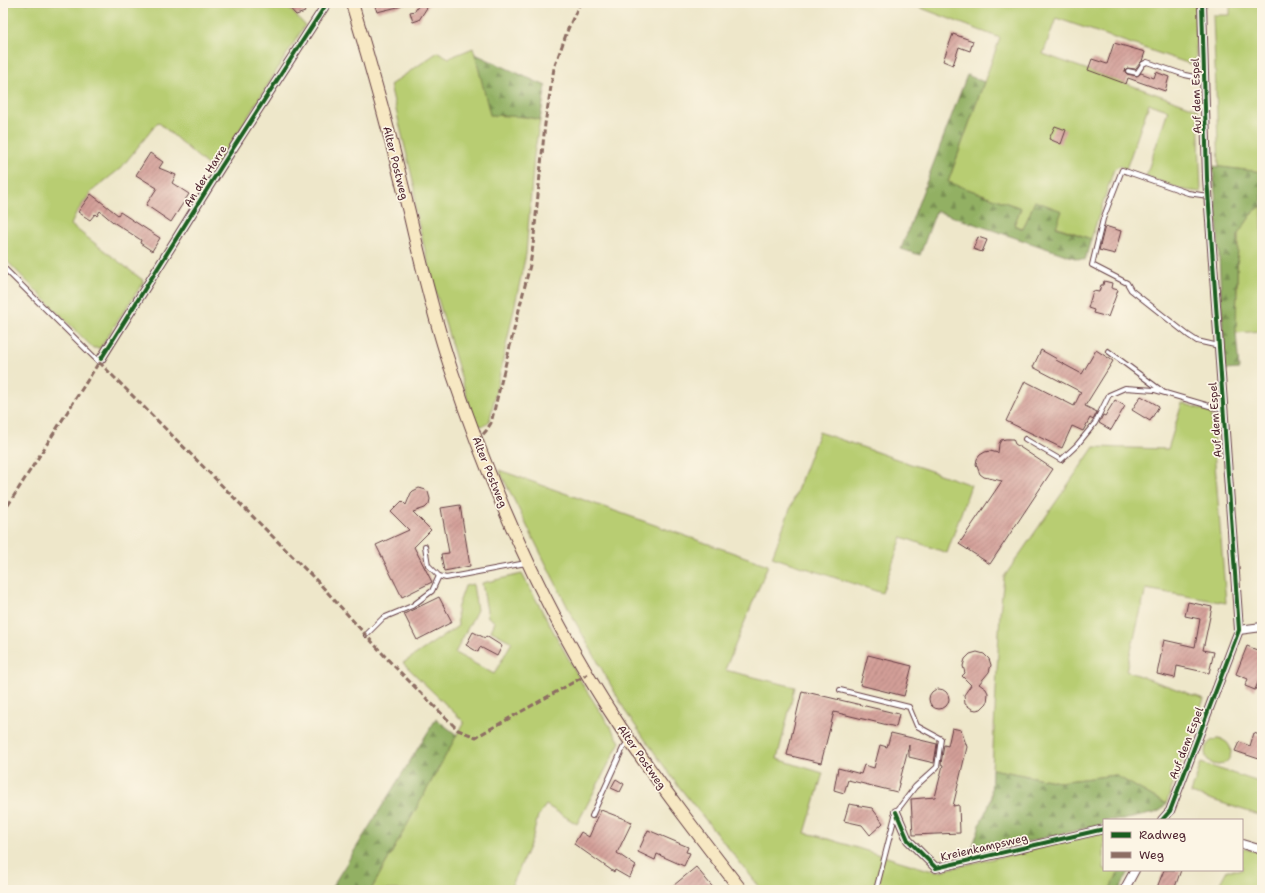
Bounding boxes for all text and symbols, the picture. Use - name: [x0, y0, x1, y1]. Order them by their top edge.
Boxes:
- street label: Auf dem Espel: [1188, 57, 1205, 134]
- street label: Alter Postweg: [379, 125, 412, 202]
- street label: An der Harre: [180, 142, 230, 210]
- street label: Auf dem Espel: [1205, 381, 1226, 458]
- street label: Alter Postweg: [468, 434, 511, 510]
- street label: Auf dem Espel: [1166, 704, 1207, 781]
- street label: Alter Postweg: [614, 722, 669, 793]
- legend: [1103, 819, 1243, 871]
- text: Radweg: [1139, 827, 1186, 843]
- street label: Kreienkampsweg: [939, 830, 1029, 865]
- text: Weg: [1139, 847, 1164, 863]

